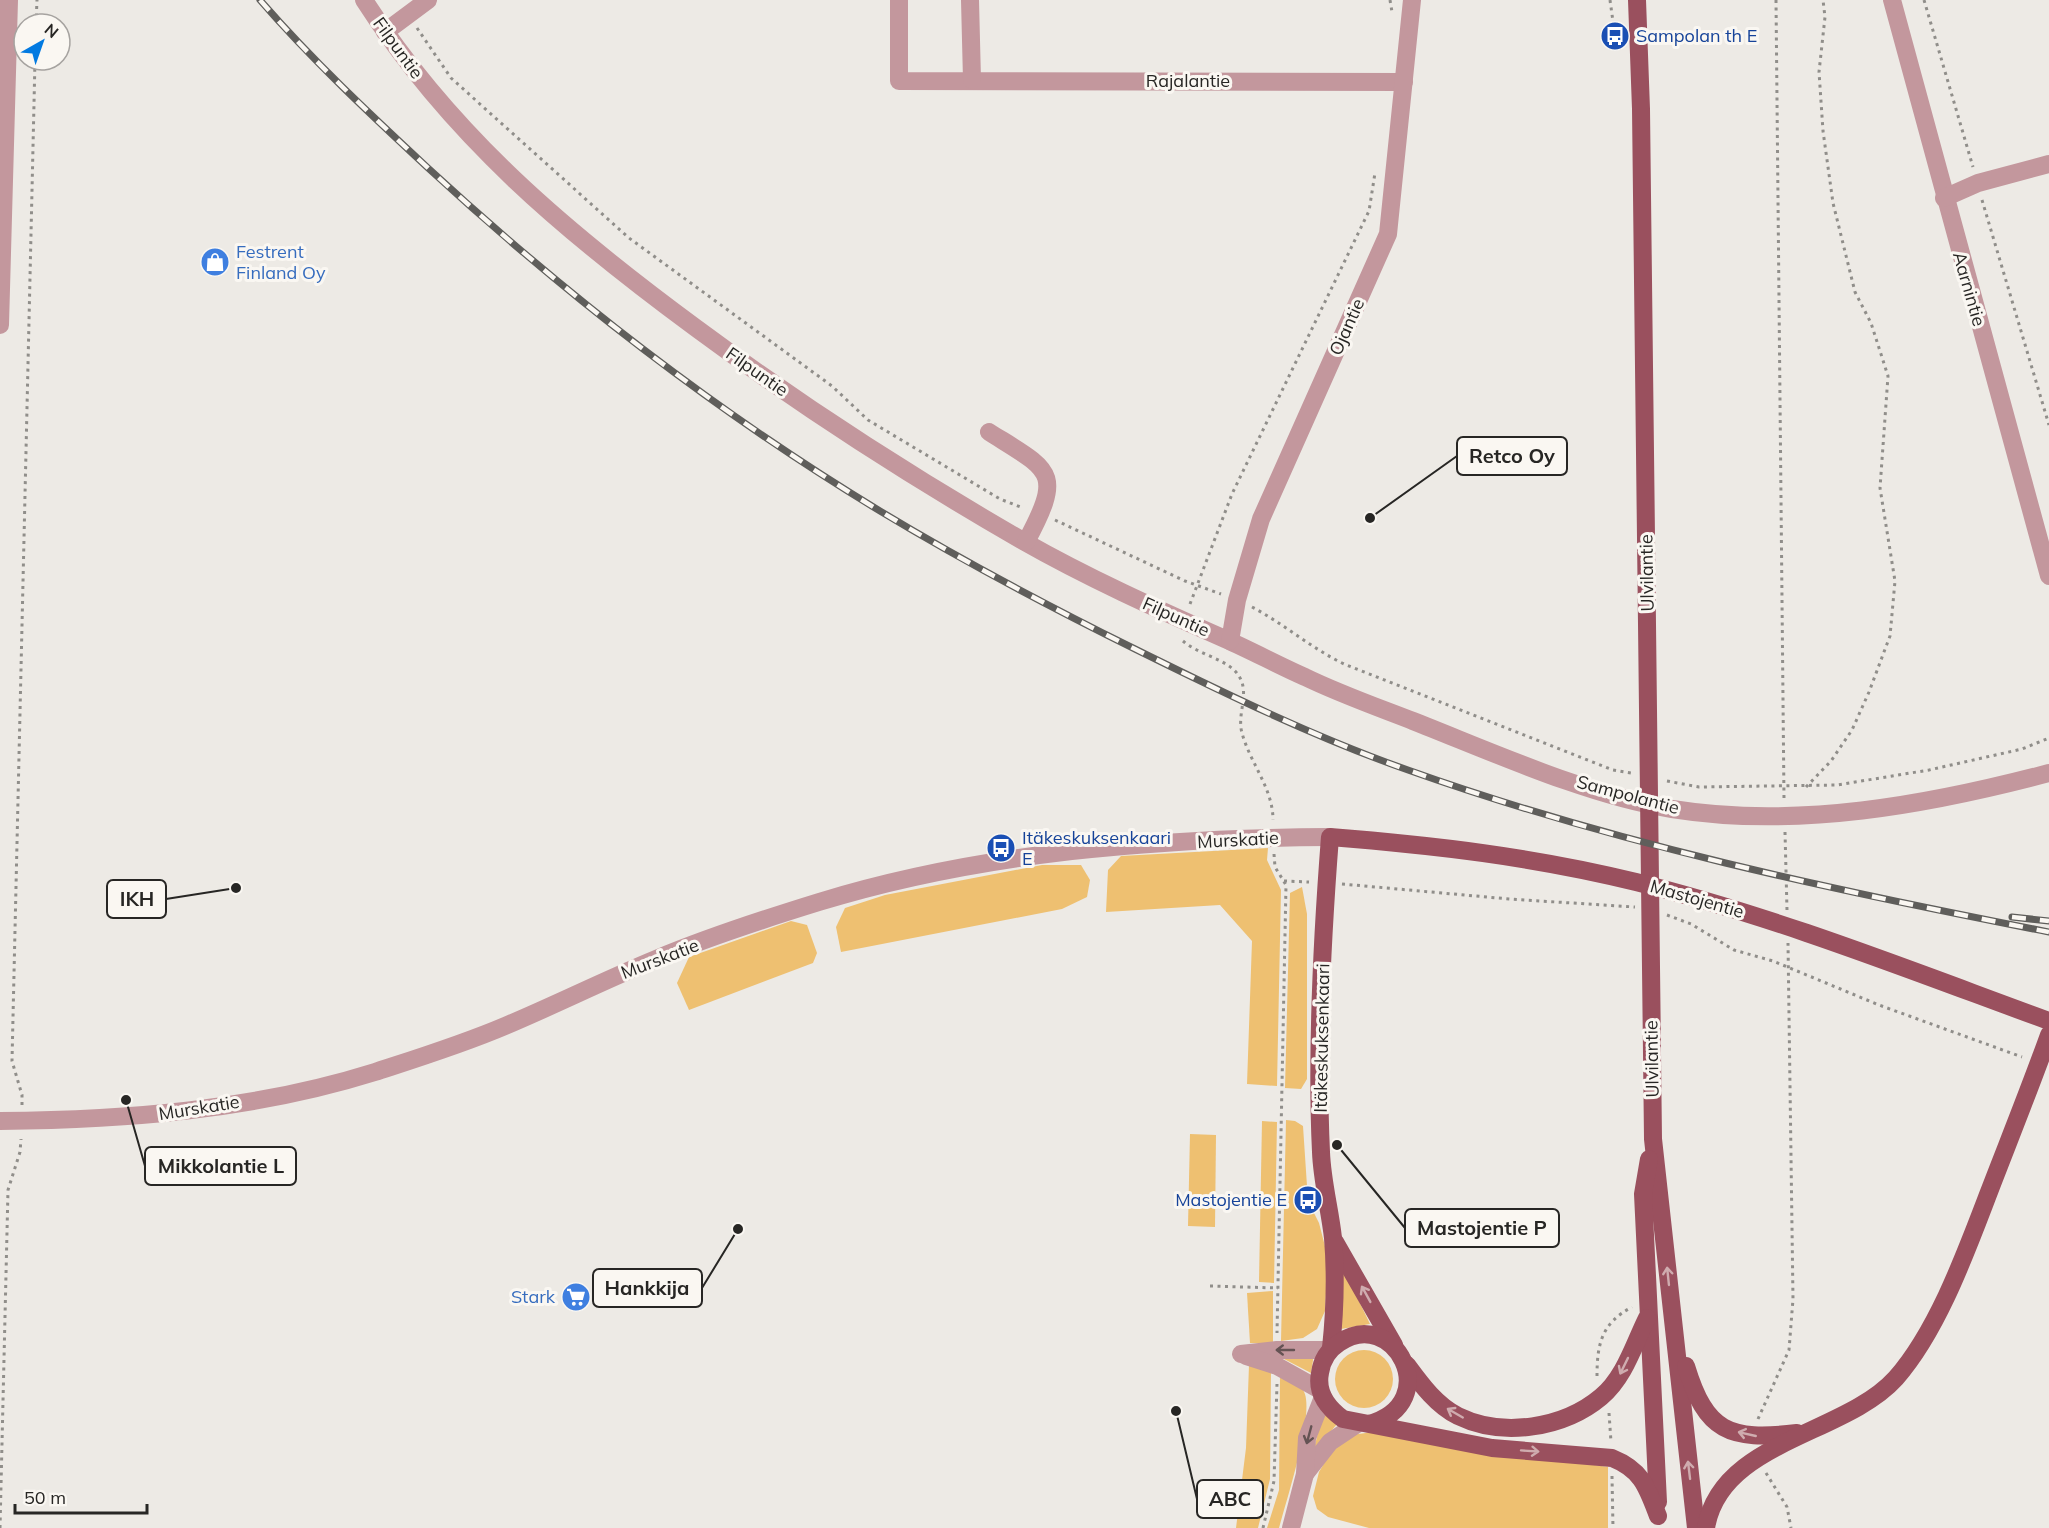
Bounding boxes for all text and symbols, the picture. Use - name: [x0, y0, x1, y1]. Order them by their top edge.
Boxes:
- north arrow: [12, 12, 72, 72]
- street label: Filpuntie: [368, 12, 429, 83]
- text: N: [41, 19, 63, 42]
- bus stop icon: Sampolan th E: [1599, 20, 1631, 52]
- place label: Sampolan th E: [1636, 24, 1757, 47]
- street label: Rajalantie: [1146, 69, 1230, 92]
- place label: Festrent Finland Oy: [236, 240, 326, 284]
- shop icon: Festrent Finland Oy: [199, 246, 231, 278]
- street label: Aarnintie: [1948, 249, 1991, 329]
- street label: Ojantie: [1324, 295, 1369, 359]
- street label: Filpuntie: [722, 342, 793, 401]
- callout: Retco Oy: [1457, 437, 1567, 475]
- text: Retco Oy: [1469, 443, 1555, 468]
- street label: Ulvilantie: [1634, 534, 1659, 612]
- street label: Filpuntie: [1139, 592, 1213, 641]
- street label: Sampolantie: [1574, 770, 1682, 819]
- place label: Itäkeskuksenkaari E: [1022, 826, 1171, 870]
- street label: Murskatie: [1197, 826, 1279, 853]
- bus stop icon: Itäkeskuksenkaari E: [985, 832, 1017, 864]
- street label: Mastojentie: [1648, 874, 1747, 923]
- callout: IKH: [107, 880, 166, 918]
- text: IKH: [120, 886, 154, 911]
- street label: Murskatie: [618, 933, 702, 984]
- street label: Itäkeskuksenkaari: [1309, 963, 1334, 1113]
- street label: Ulvilantie: [1639, 1020, 1664, 1098]
- street label: Murskatie: [157, 1090, 241, 1125]
- callout: Mikkolantie L: [145, 1147, 296, 1185]
- text: Mikkolantie L: [158, 1153, 284, 1178]
- bus stop icon: Mastojentie E: [1292, 1184, 1324, 1216]
- place label: Mastojentie E: [1175, 1188, 1287, 1211]
- callout: Mastojentie P: [1405, 1209, 1559, 1247]
- text: Mastojentie P: [1417, 1215, 1547, 1240]
- one-way arrow: [1662, 1267, 1673, 1287]
- callout: Hankkija: [593, 1269, 702, 1307]
- text: Hankkija: [605, 1275, 689, 1300]
- supermarket icon: Stark: [560, 1281, 592, 1313]
- place label: Stark: [511, 1285, 556, 1308]
- one-way arrow: [1360, 1286, 1372, 1303]
- one-way arrow: [1275, 1344, 1295, 1356]
- one-way arrow: [1618, 1357, 1629, 1375]
- one-way arrow: [1447, 1407, 1464, 1419]
- one-way arrow: [1303, 1425, 1315, 1444]
- one-way arrow: [1737, 1427, 1756, 1439]
- one-way arrow: [1520, 1446, 1540, 1457]
- one-way arrow: [1684, 1460, 1695, 1480]
- scale bar: [15, 1477, 147, 1515]
- callout: ABC: [1197, 1480, 1263, 1518]
- text: 50 m: [24, 1486, 66, 1509]
- text: ABC: [1209, 1486, 1251, 1511]

